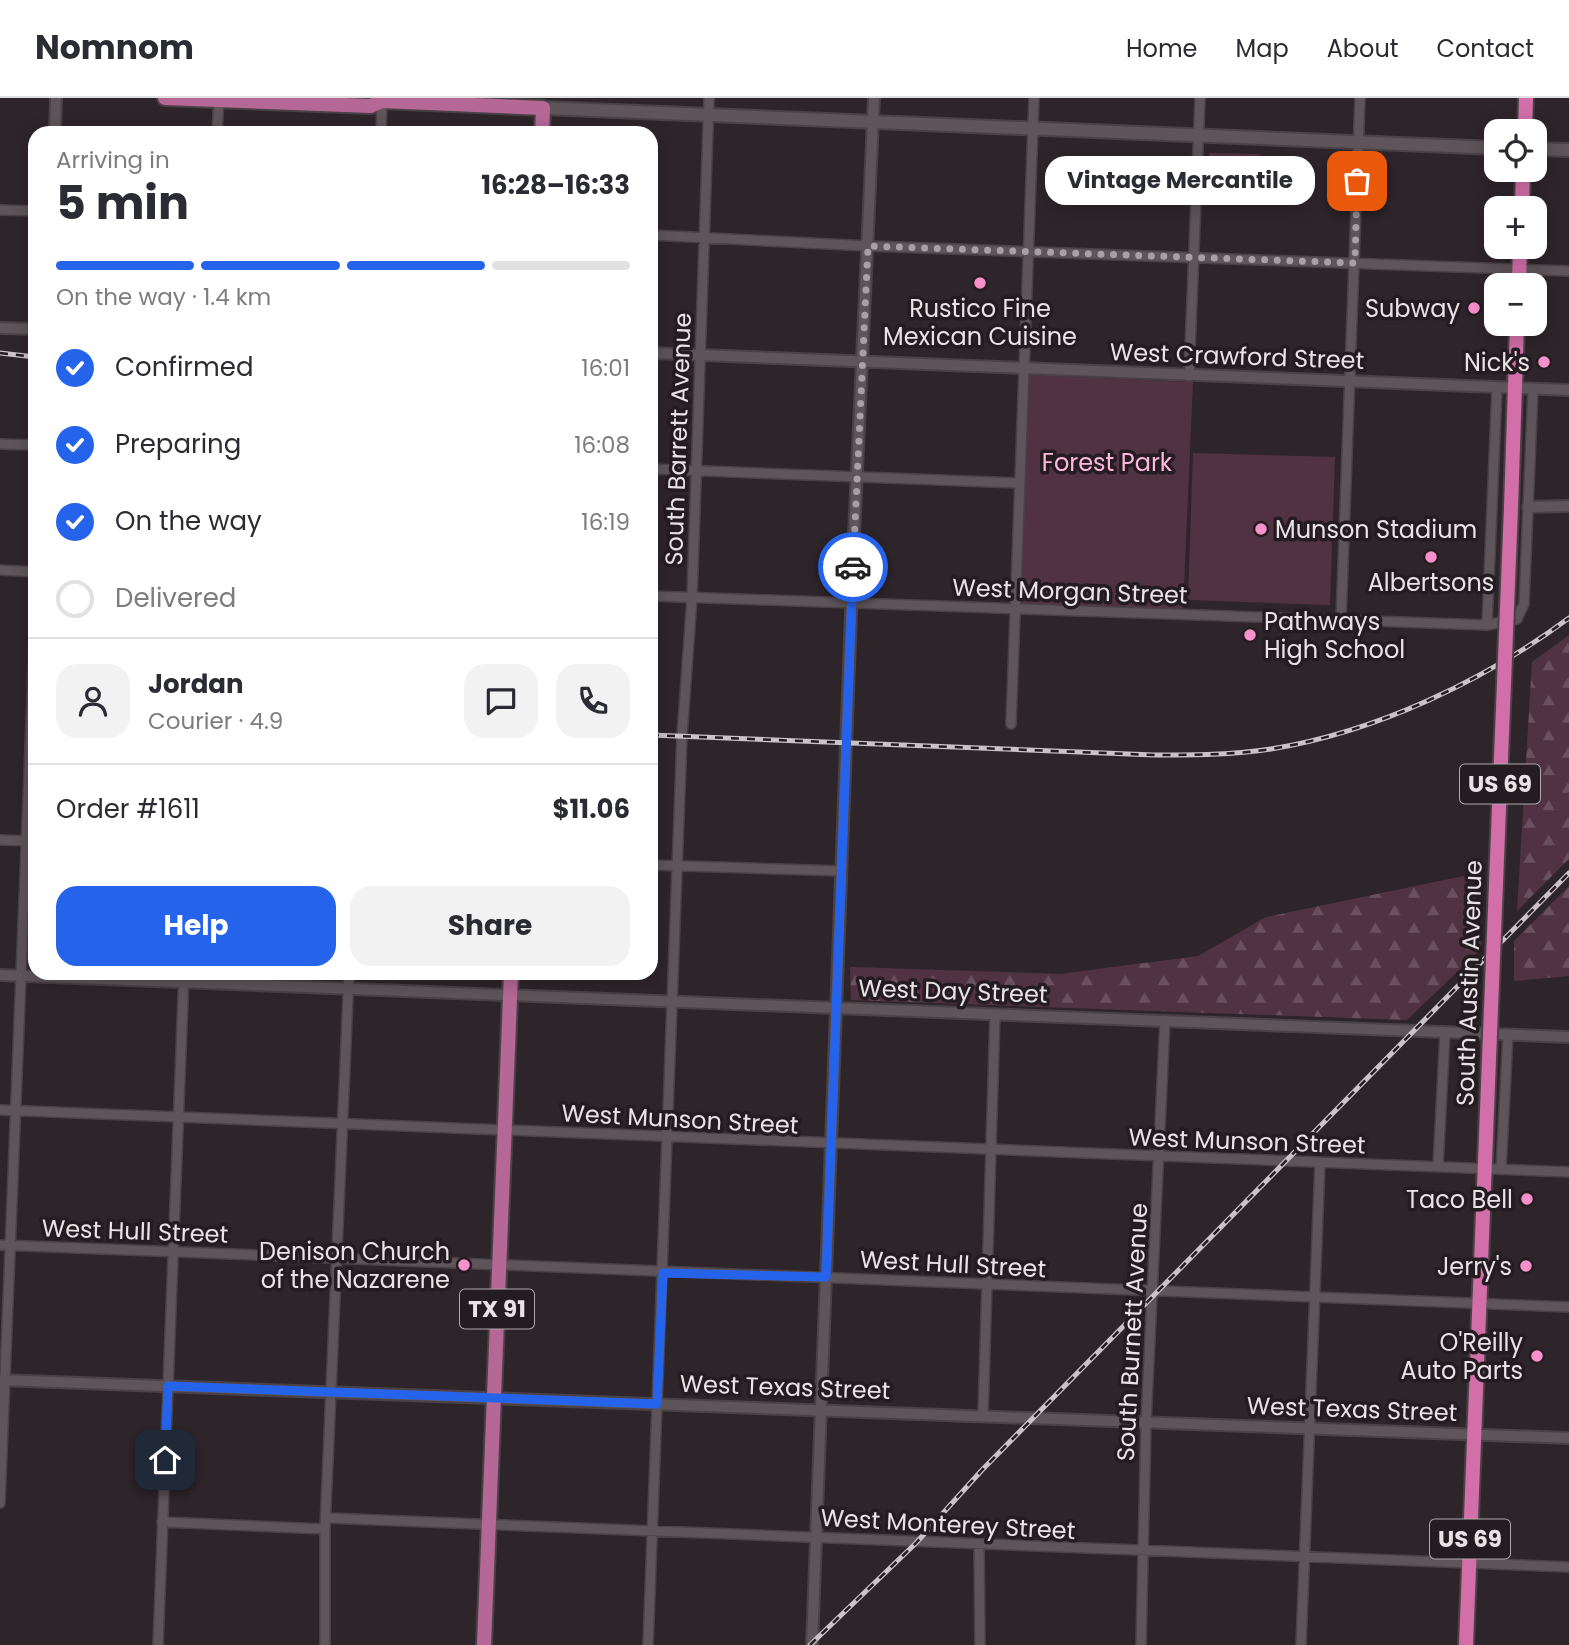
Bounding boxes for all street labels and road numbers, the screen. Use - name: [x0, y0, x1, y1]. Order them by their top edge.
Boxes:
- street label: South Barrett Avenue: [657, 312, 699, 566]
- street label: West Crawford Street: [1109, 335, 1365, 377]
- street label: West Morgan Street: [952, 570, 1188, 612]
- road number: US 69: [1460, 764, 1540, 804]
- street label: South Austin Avenue: [1448, 860, 1490, 1106]
- street label: West Day Street: [858, 971, 1048, 1011]
- street label: West Munson Street: [561, 1096, 799, 1142]
- street label: West Munson Street: [1128, 1120, 1366, 1162]
- street label: South Burnett Avenue: [1109, 1202, 1155, 1462]
- street label: West Hull Street: [41, 1211, 229, 1251]
- street label: West Hull Street: [859, 1243, 1047, 1285]
- road number: TX 91: [460, 1290, 534, 1328]
- street label: West Texas Street: [679, 1367, 891, 1407]
- street label: West Texas Street: [1246, 1389, 1458, 1429]
- street label: West Monterey Street: [820, 1501, 1076, 1547]
- road number: US 69: [1430, 1520, 1510, 1558]

